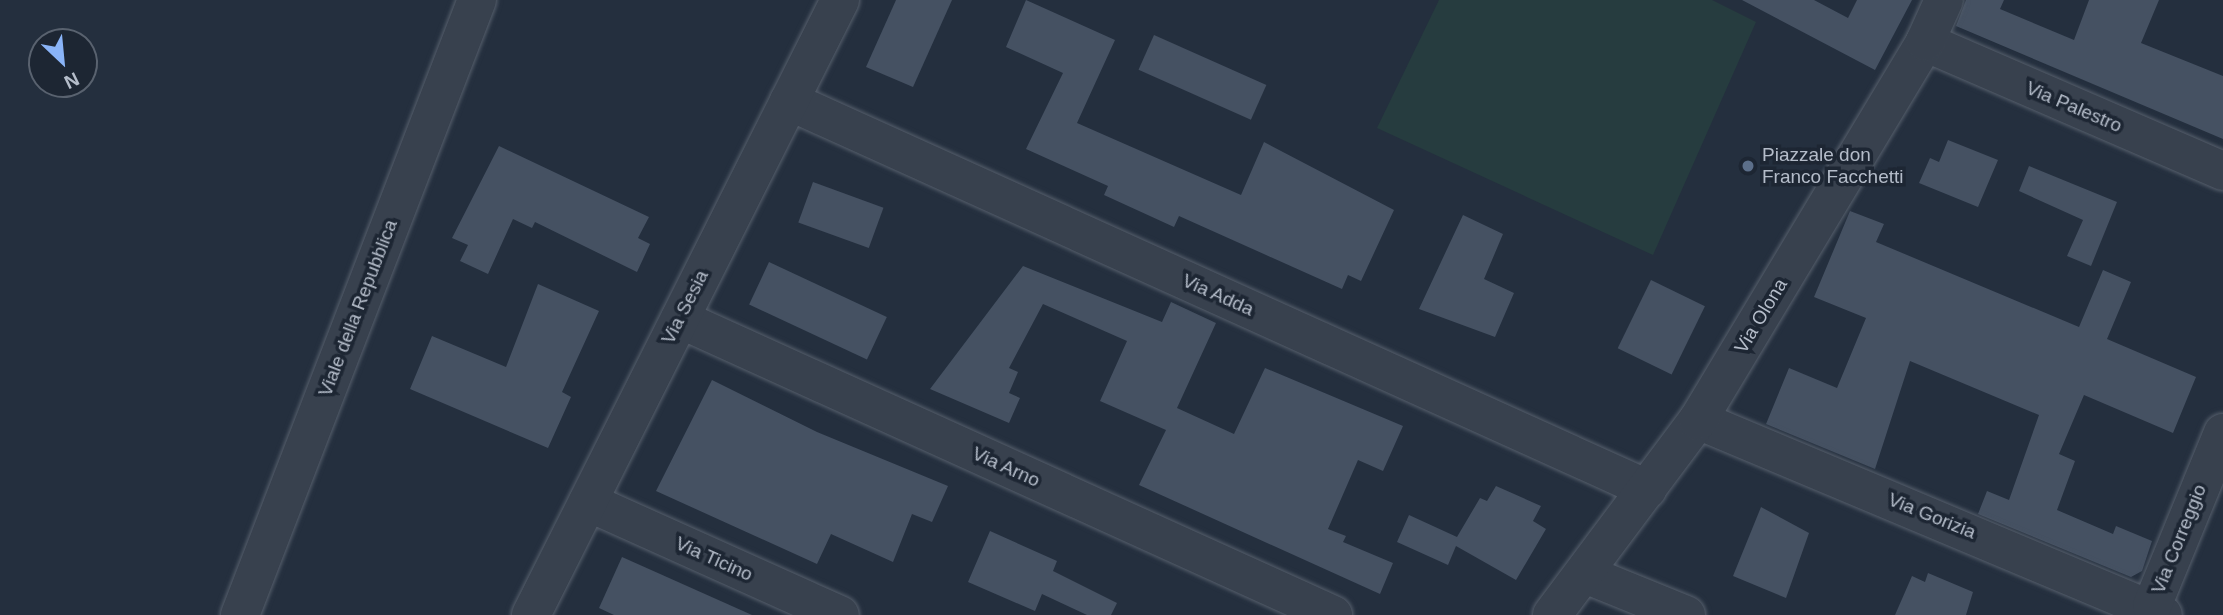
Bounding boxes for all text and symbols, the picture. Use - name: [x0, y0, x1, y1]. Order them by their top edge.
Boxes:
- north arrow: [28, 28, 98, 98]
- text: N: [61, 68, 82, 93]
- street label: Via Palestro: [2023, 77, 2125, 137]
- place label: Piazzale don Franco Facchetti: [1762, 144, 1903, 188]
- marker: Piazzale don Franco Facchetti: [1740, 158, 1756, 174]
- street label: Viale della Repubblica: [314, 216, 402, 400]
- street label: Via Sesia: [657, 266, 713, 348]
- street label: Via Adda: [1178, 269, 1258, 321]
- street label: Via Olona: [1730, 275, 1792, 357]
- street label: Via Arno: [968, 442, 1044, 492]
- street label: Via Correggio: [2147, 481, 2211, 597]
- street label: Via Gorizia: [1885, 488, 1979, 544]
- street label: Via Ticino: [672, 532, 756, 586]

